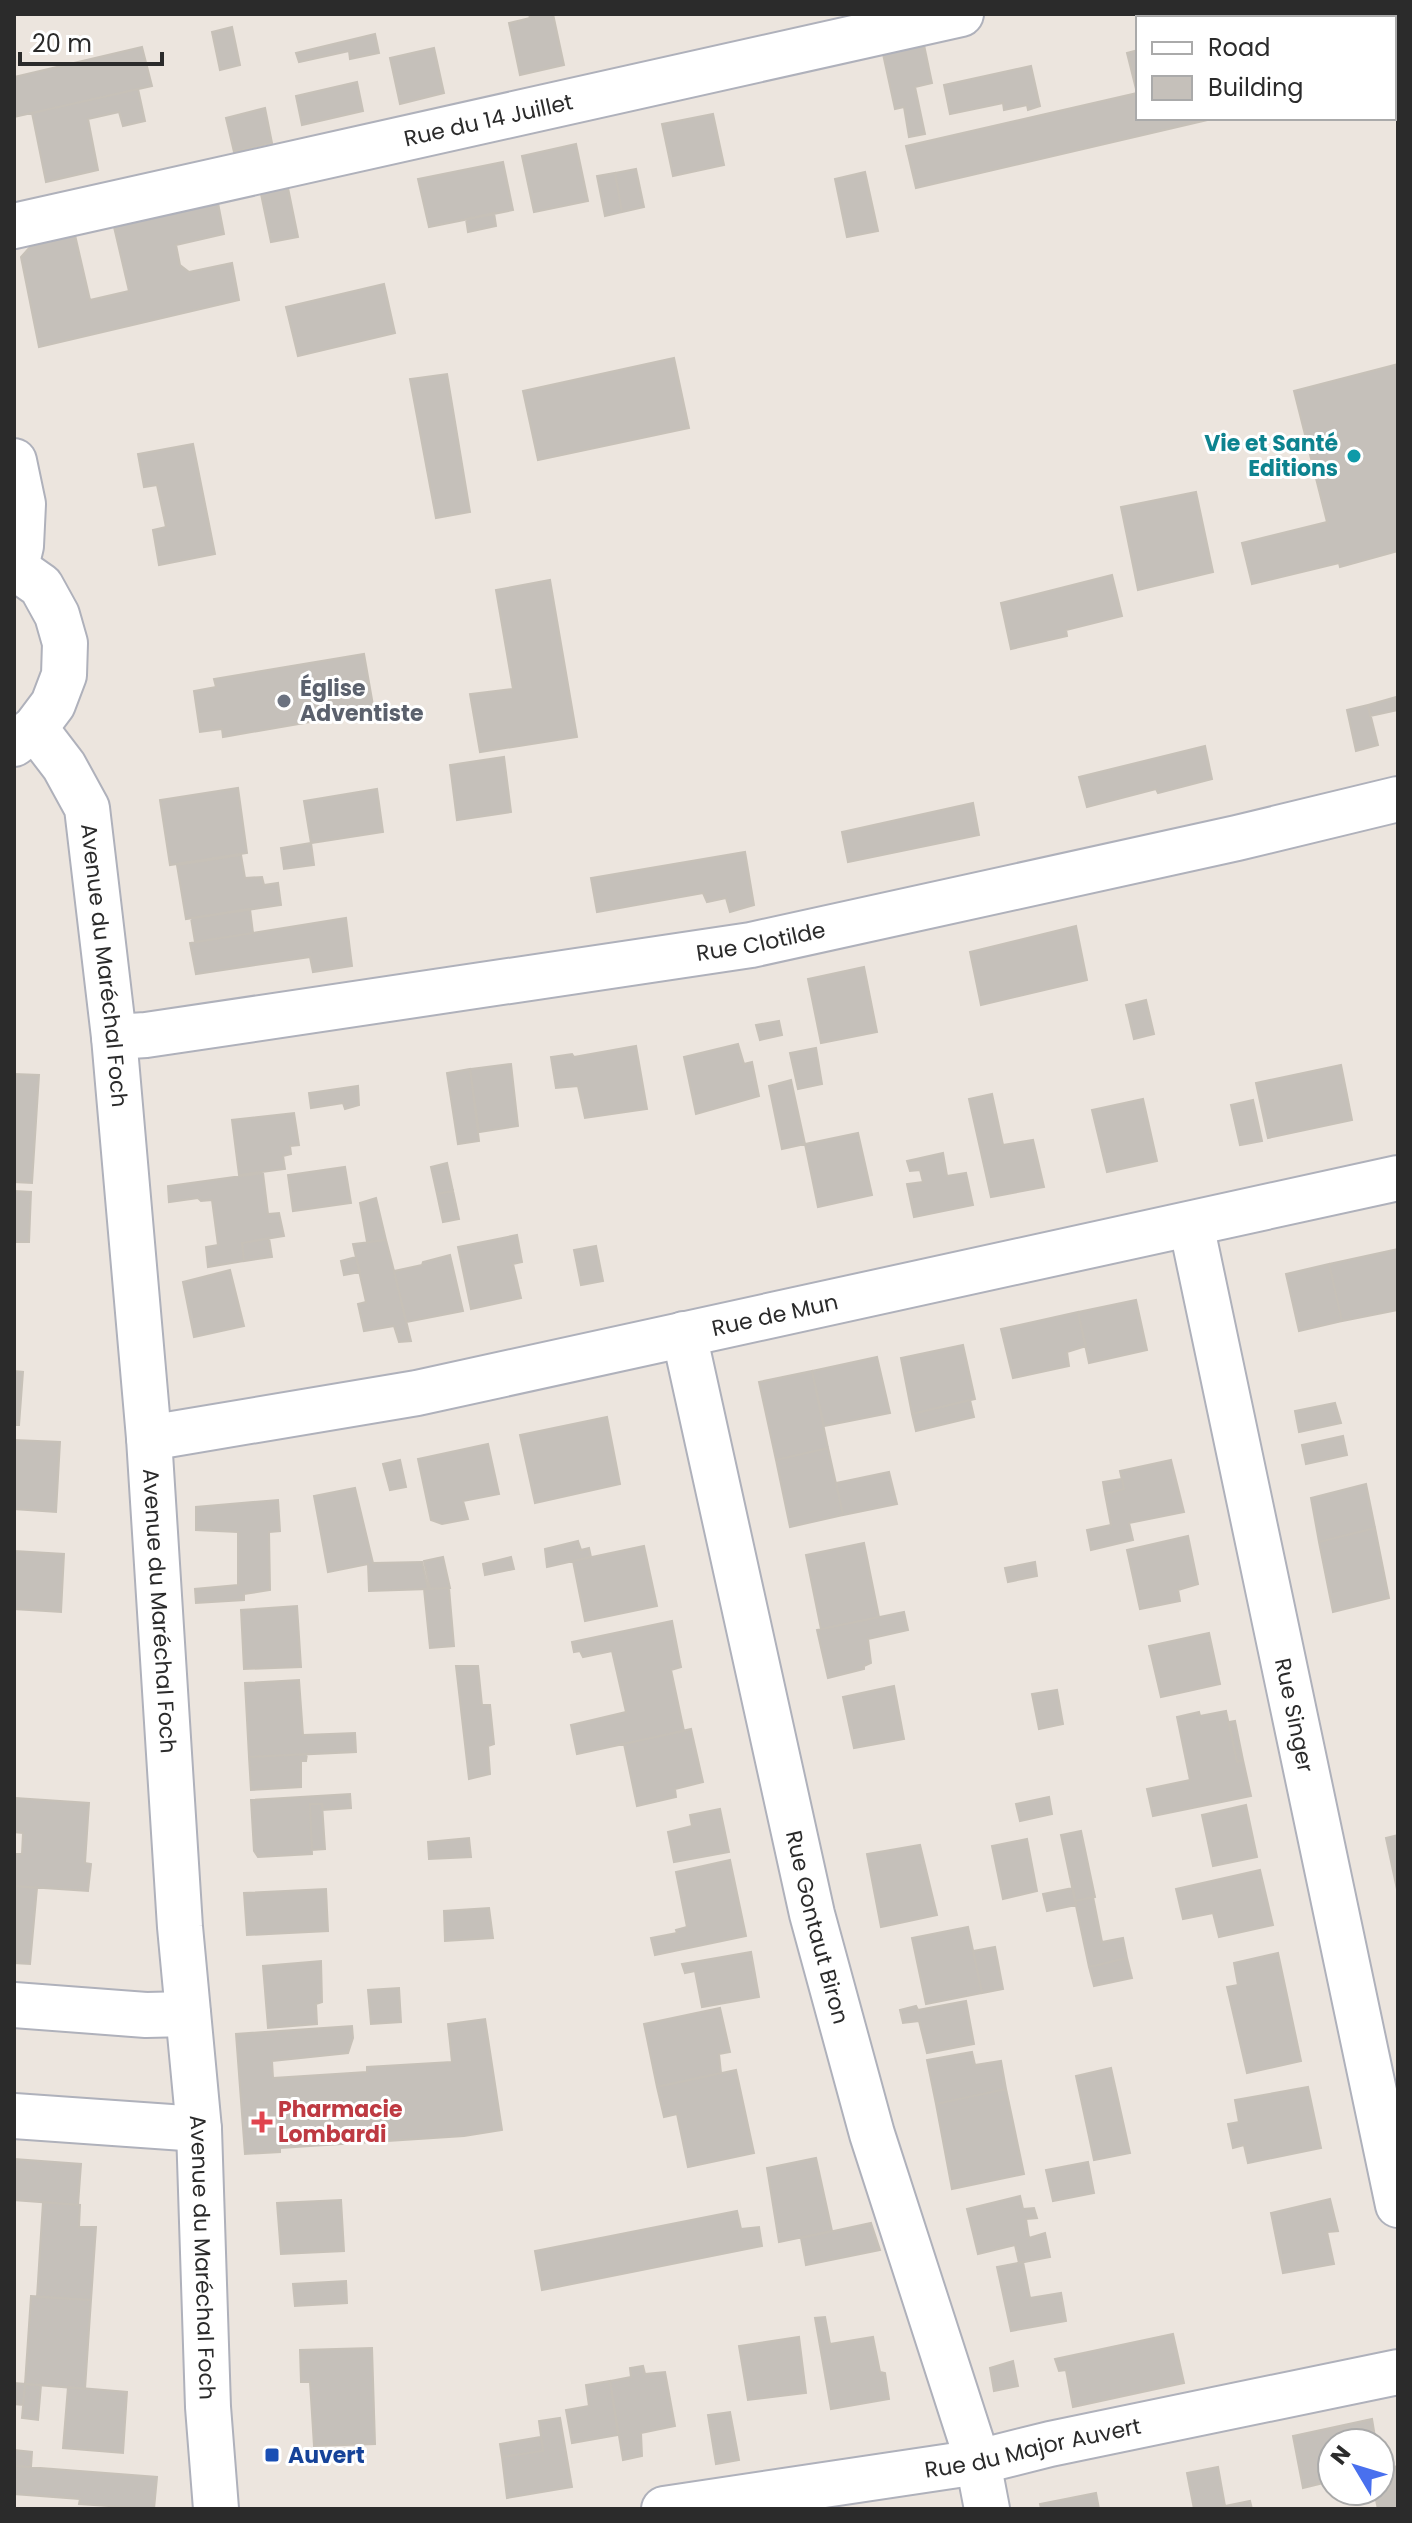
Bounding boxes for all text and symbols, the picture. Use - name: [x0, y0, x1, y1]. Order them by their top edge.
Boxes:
- scale bar: [20, 16, 162, 66]
- legend: [1136, 16, 1396, 120]
- text: 20 m: [32, 27, 92, 60]
- text: Road: [1208, 31, 1270, 64]
- text: Building: [1208, 71, 1304, 104]
- street label: Rue du 14 Juillet: [401, 86, 576, 154]
- place label: Vie et Santé Editions: [1204, 428, 1338, 484]
- marker: Vie et Santé Editions: [1345, 447, 1363, 465]
- place label: Église Adventiste: [300, 673, 424, 729]
- marker: Église Adventiste: [275, 692, 293, 710]
- street label: Avenue du Maréchal Foch: [73, 822, 136, 1108]
- street label: Rue Clotilde: [694, 914, 828, 968]
- street label: Rue de Mun: [709, 1286, 841, 1343]
- street label: Avenue du Maréchal Foch: [135, 1468, 184, 1754]
- street label: Rue Singer: [1267, 1655, 1322, 1775]
- street label: Rue Gontaut Biron: [779, 1827, 857, 2027]
- place label: Pharmacie Lombardi: [278, 2094, 403, 2150]
- street label: Avenue du Maréchal Foch: [182, 2113, 223, 2400]
- marker: Pharmacie Lombardi: [253, 2113, 271, 2131]
- street label: Rue du Major Auvert: [923, 2410, 1144, 2485]
- north arrow: [1316, 2427, 1396, 2507]
- text: N: [1323, 2439, 1358, 2471]
- place label: Auvert: [288, 2440, 365, 2471]
- marker: Auvert: [263, 2446, 281, 2464]

